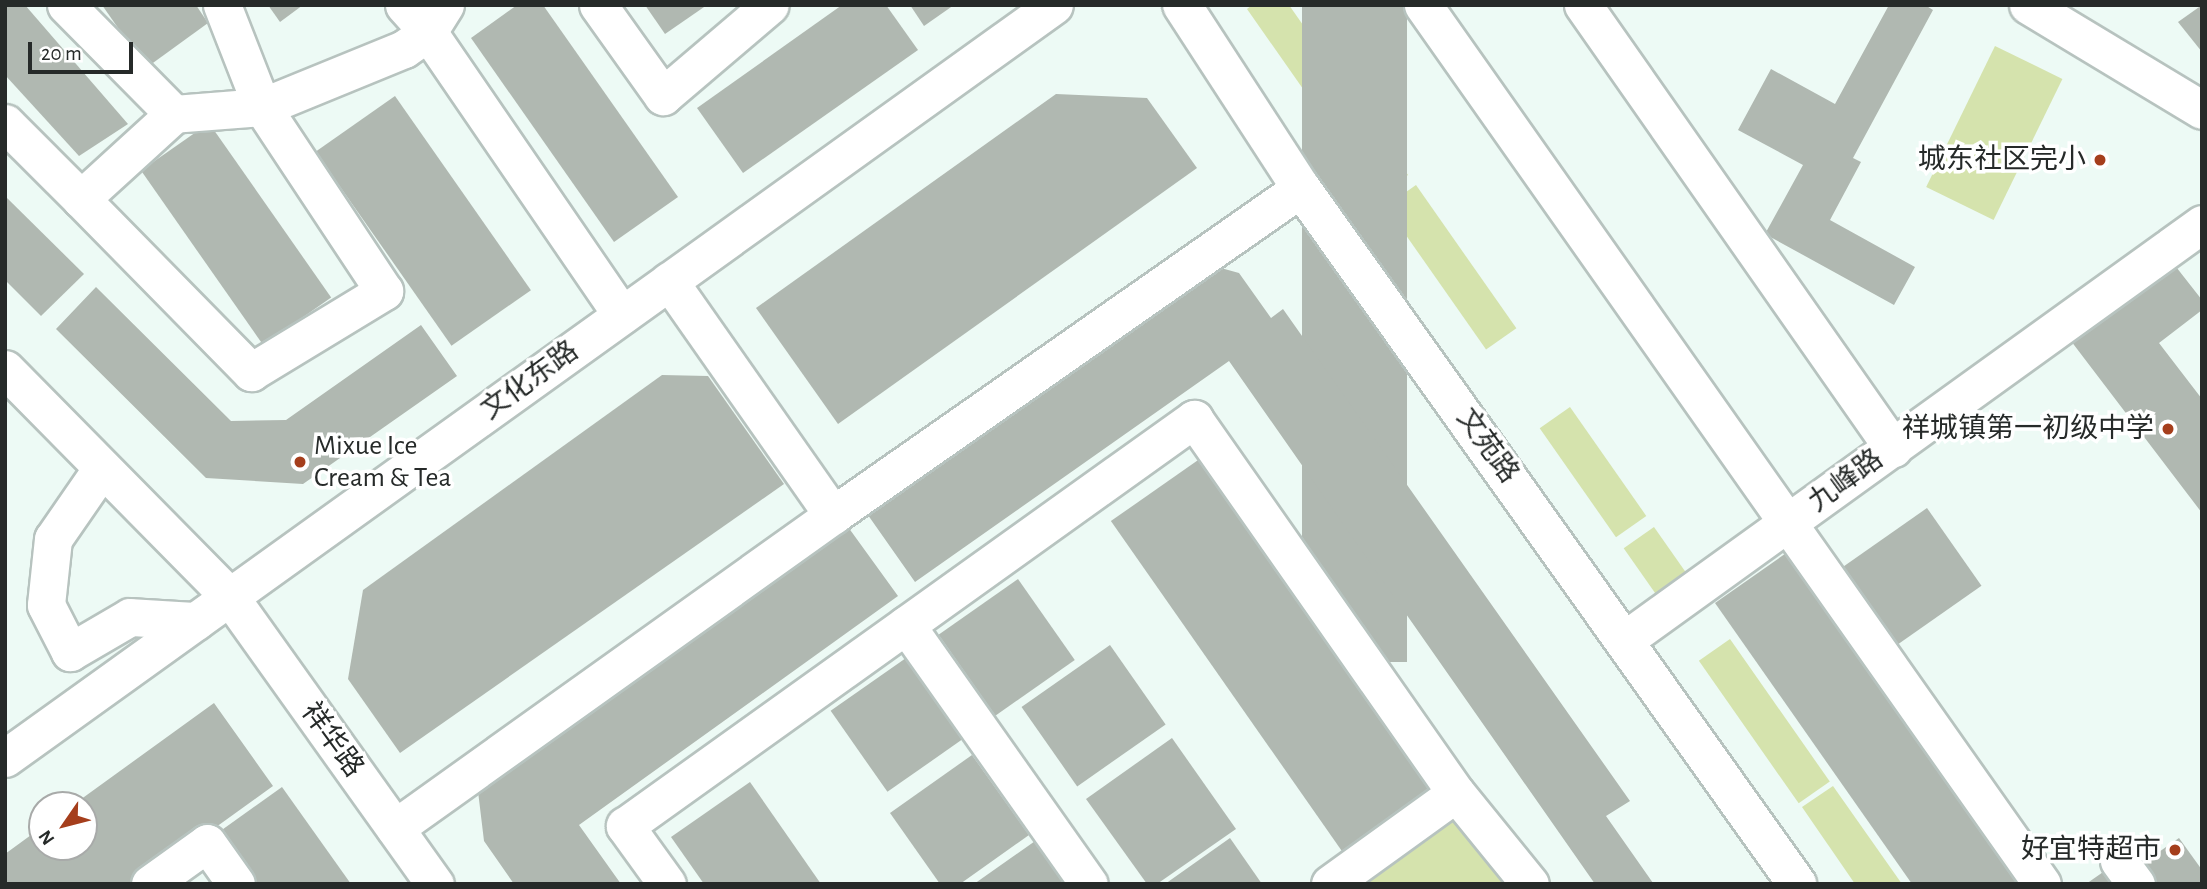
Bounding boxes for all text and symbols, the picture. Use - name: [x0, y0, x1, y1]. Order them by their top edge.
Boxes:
- scale bar: [32, 28, 136, 72]
- text: 20 m: [41, 43, 82, 64]
- place label: 城东社区完小: [1918, 143, 2086, 177]
- marker: 城东社区完小: [2092, 152, 2108, 168]
- street label: 文化东路: [475, 334, 585, 428]
- street label: 文苑路: [1449, 402, 1525, 490]
- place label: 祥城镇第一初级中学: [1902, 412, 2154, 446]
- marker: 祥城镇第一初级中学: [2160, 421, 2176, 437]
- place label: Mixue Ice Cream & Tea: [314, 429, 451, 495]
- street label: 九峰路: [1802, 443, 1890, 519]
- marker: Mixue Ice Cream & Tea: [292, 454, 308, 470]
- street label: 祥华路: [294, 696, 370, 784]
- north arrow: [28, 791, 98, 861]
- text: N: [35, 826, 59, 848]
- place label: 好宜特超市: [2021, 833, 2161, 867]
- marker: 好宜特超市: [2167, 842, 2183, 858]

